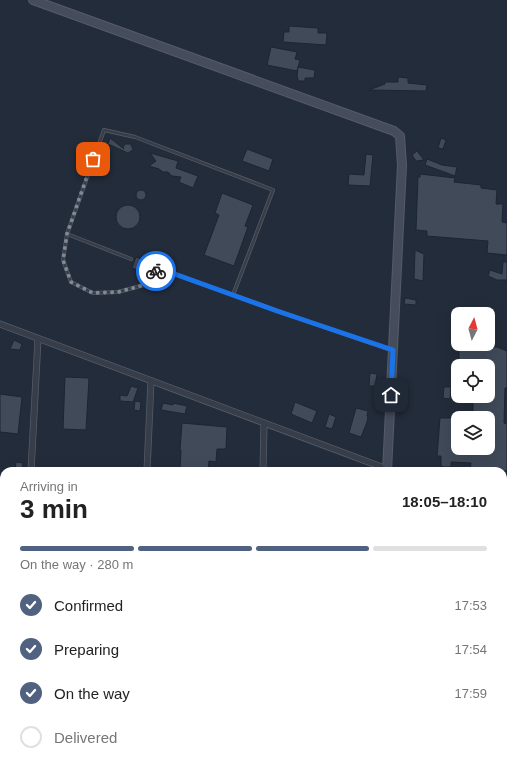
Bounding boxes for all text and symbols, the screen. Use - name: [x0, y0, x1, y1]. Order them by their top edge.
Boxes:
- pin: [76, 142, 110, 176]
- icon: bag: [82, 148, 104, 170]
- courier: [136, 251, 176, 291]
- icon: bike: [145, 260, 167, 282]
- north arrow: [451, 307, 495, 351]
- map controls: [451, 307, 495, 455]
- button: locate: [451, 359, 495, 403]
- pin: [374, 378, 408, 412]
- icon: home: [380, 384, 402, 406]
- button: layers: [451, 411, 495, 455]
- text: Arriving in: [20, 479, 78, 494]
- text: 18:05–18:10: [402, 493, 487, 510]
- text: 3 min: [20, 494, 88, 524]
- text: On the way · 280 m: [20, 557, 133, 572]
- icon: check: [20, 594, 42, 616]
- text: Confirmed: [54, 597, 123, 614]
- text: 17:53: [454, 598, 487, 613]
- icon: check: [20, 638, 42, 660]
- text: Preparing: [54, 641, 119, 658]
- text: 17:54: [454, 642, 487, 657]
- icon: check: [20, 682, 42, 704]
- text: On the way: [54, 685, 130, 702]
- text: 17:59: [454, 686, 487, 701]
- text: Delivered: [54, 729, 117, 746]

